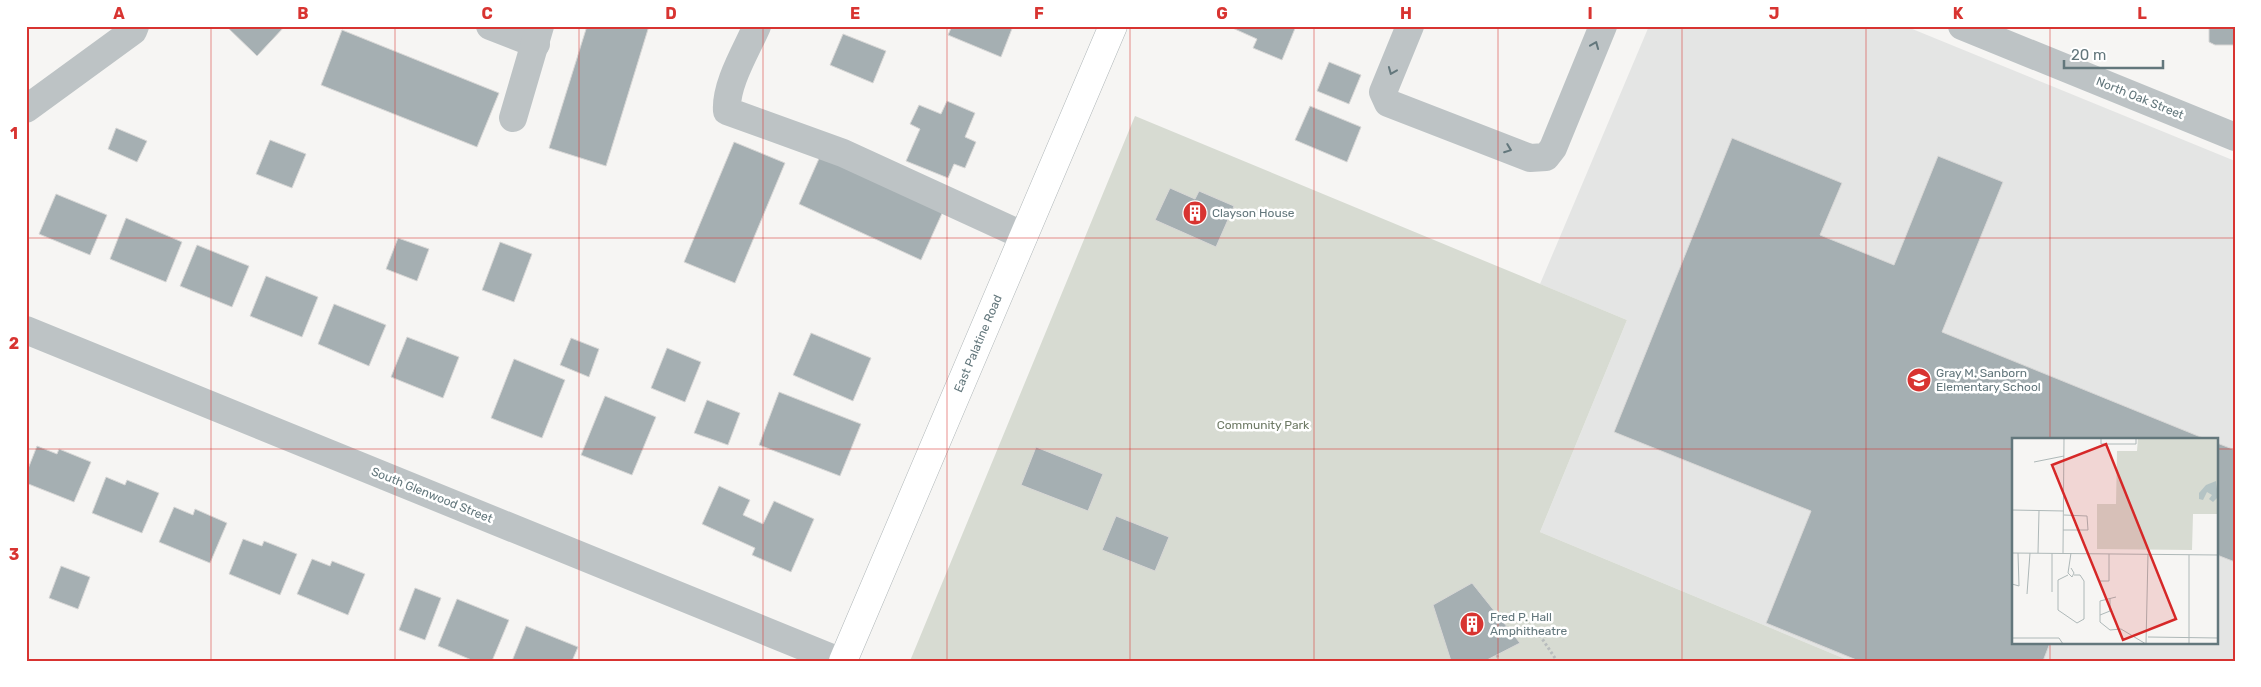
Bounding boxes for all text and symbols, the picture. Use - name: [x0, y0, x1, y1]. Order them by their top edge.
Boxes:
- text: A: [113, 4, 125, 23]
- text: B: [297, 4, 309, 23]
- text: C: [481, 4, 493, 23]
- text: D: [665, 4, 677, 23]
- text: E: [850, 4, 860, 23]
- text: F: [1034, 4, 1044, 23]
- text: G: [1216, 4, 1228, 23]
- text: H: [1400, 4, 1412, 23]
- text: I: [1587, 4, 1593, 23]
- text: J: [1769, 4, 1779, 23]
- text: K: [1953, 4, 1964, 23]
- text: L: [2137, 4, 2147, 23]
- scale bar: [2064, 38, 2162, 70]
- one-way arrow: [1589, 41, 1599, 50]
- text: 20 m: [2071, 46, 2106, 64]
- one-way arrow: [1387, 67, 1397, 75]
- street label: North Oak Street: [2094, 74, 2186, 122]
- text: 1: [10, 124, 18, 143]
- one-way arrow: [1503, 143, 1512, 154]
- building icon: Clayson House: [1182, 200, 1208, 226]
- place label: Clayson House: [1212, 206, 1295, 220]
- street label: East Palatine Road: [951, 293, 1005, 394]
- text: 2: [9, 334, 19, 353]
- place label: Gray M. Sanborn Elementary School: [1936, 366, 2041, 394]
- school or university icon: Gray M. Sanborn Elementary School: [1906, 367, 1932, 393]
- park label: Community Park: [1217, 418, 1310, 432]
- inset map: [2012, 438, 2218, 644]
- street label: South Glenwood Street: [369, 464, 495, 526]
- text: 3: [9, 545, 19, 564]
- place label: Fred P. Hall Amphitheatre: [1490, 610, 1567, 638]
- building icon: Fred P. Hall Amphitheatre: [1459, 611, 1485, 637]

